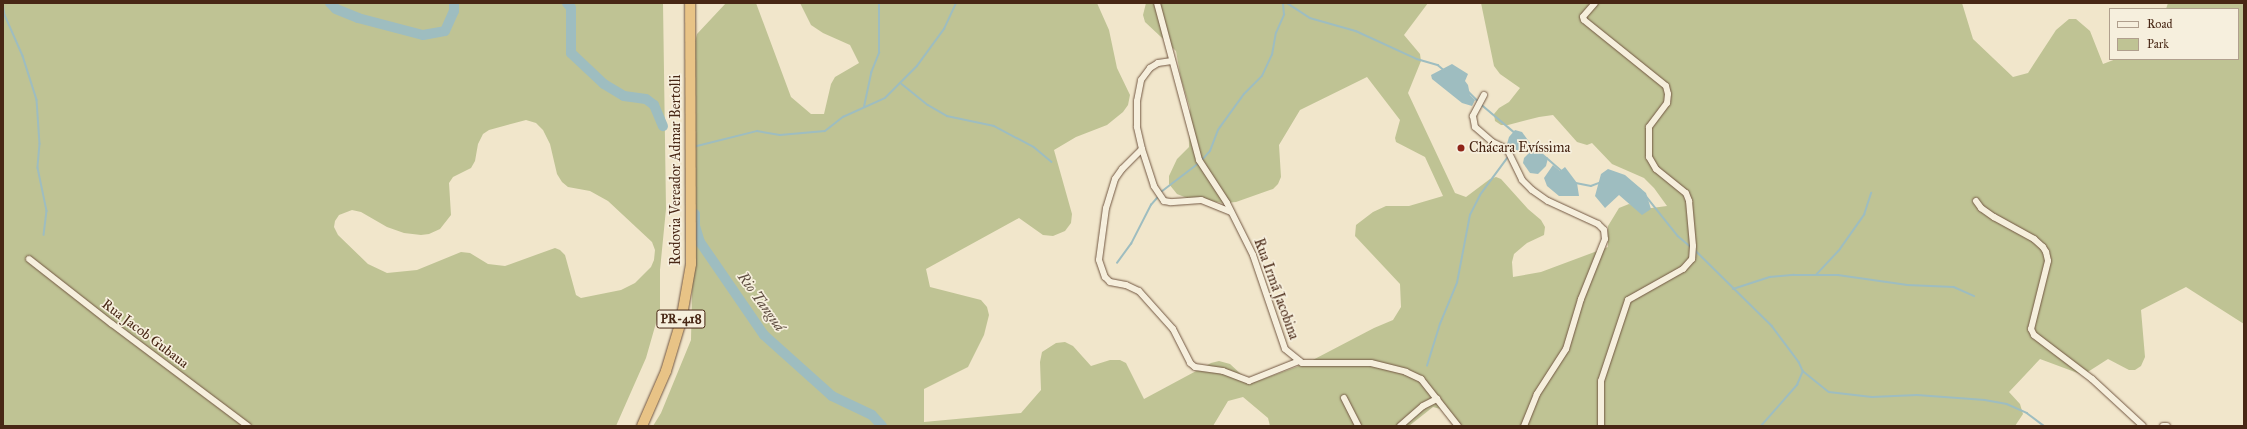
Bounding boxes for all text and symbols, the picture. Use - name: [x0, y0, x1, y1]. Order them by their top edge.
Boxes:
- legend: [2109, 8, 2239, 60]
- text: Road: [2147, 17, 2173, 31]
- text: Park: [2147, 37, 2169, 51]
- street label: Rodovia Vereador Admar Bertolli: [668, 75, 684, 265]
- place label: Chácara Evíssima: [1469, 140, 1570, 156]
- marker: Chácara Evíssima: [1456, 143, 1466, 153]
- street label: Rua Irmã Jacobina: [1250, 236, 1302, 342]
- water label: Rio Tanguá: [734, 269, 788, 335]
- street label: Rua Jacob Gubaua: [98, 296, 192, 372]
- road number: PR-418: [656, 308, 706, 330]

